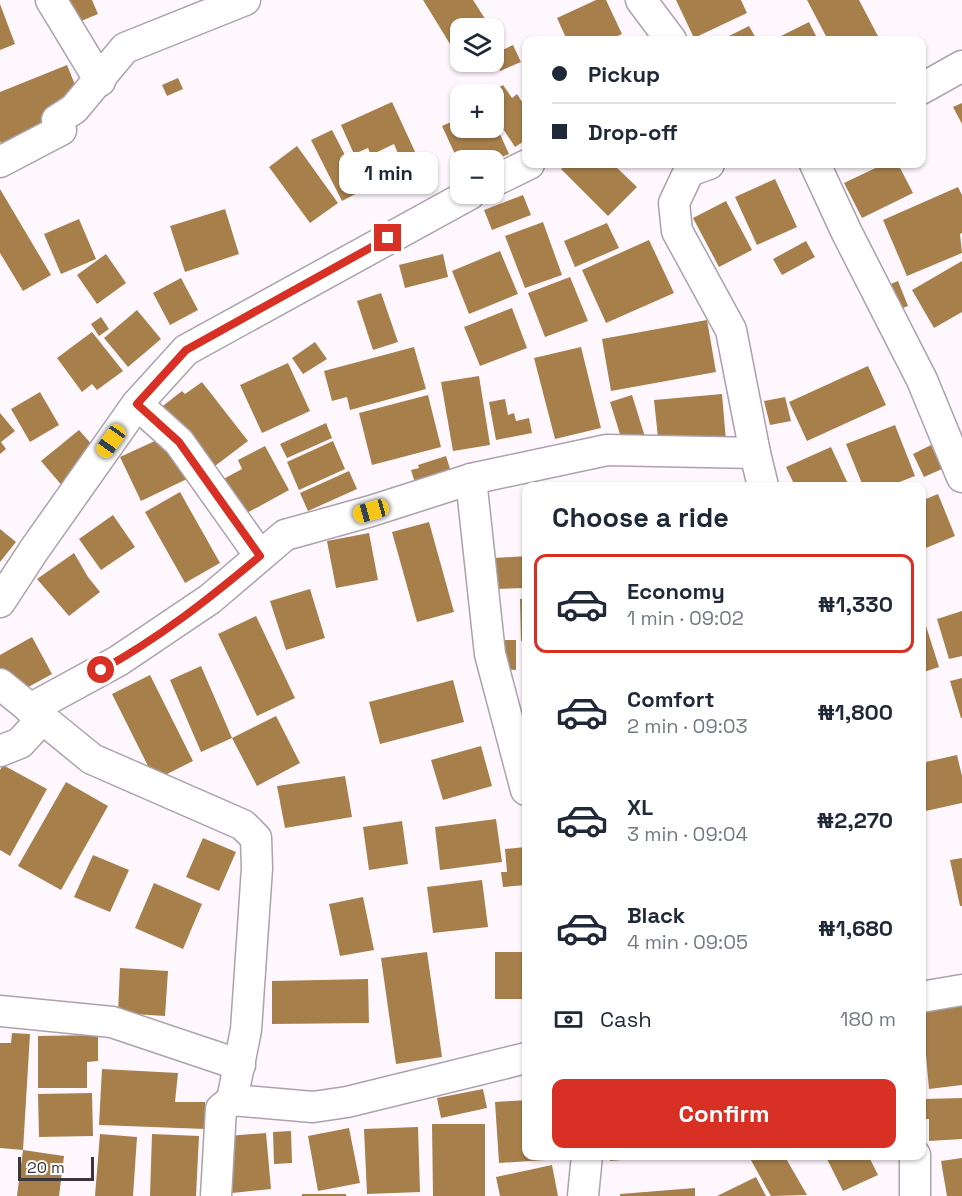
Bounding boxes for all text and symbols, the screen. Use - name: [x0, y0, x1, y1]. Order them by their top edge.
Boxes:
- map controls: [450, 18, 504, 204]
- button: layers: [450, 18, 504, 72]
- text: Pickup: [588, 60, 660, 88]
- button: +: [450, 84, 504, 138]
- text: Drop-off: [588, 118, 678, 146]
- button: −: [450, 150, 504, 204]
- callout: 1 min: [338, 151, 438, 193]
- text: 1 min: [364, 160, 413, 186]
- route end: [374, 224, 401, 251]
- car: [93, 421, 129, 461]
- car: [351, 497, 391, 525]
- text: Choose a ride: [552, 500, 729, 535]
- icon: car: [555, 577, 609, 631]
- text: Economy: [627, 577, 725, 605]
- text: ₦1,330: [818, 590, 893, 618]
- text: 1 min · 09:02: [627, 605, 744, 631]
- route start: [87, 656, 114, 683]
- icon: car: [555, 685, 609, 739]
- text: Comfort: [627, 685, 715, 713]
- text: ₦1,800: [817, 698, 893, 726]
- text: 2 min · 09:03: [627, 713, 748, 739]
- icon: car: [555, 793, 609, 847]
- text: XL: [627, 793, 653, 821]
- text: ₦2,270: [817, 806, 893, 834]
- text: 3 min · 09:04: [627, 821, 748, 847]
- icon: car: [555, 901, 609, 955]
- text: Black: [627, 901, 685, 929]
- text: ₦1,680: [818, 914, 893, 942]
- text: 4 min · 09:05: [627, 929, 748, 955]
- icon: cash: [552, 1003, 585, 1036]
- text: Cash: [600, 1005, 652, 1033]
- text: 180 m: [840, 1006, 896, 1032]
- button: Confirm: [552, 1079, 896, 1148]
- scale bar: [18, 1154, 94, 1182]
- text: 20 m: [27, 1157, 65, 1178]

